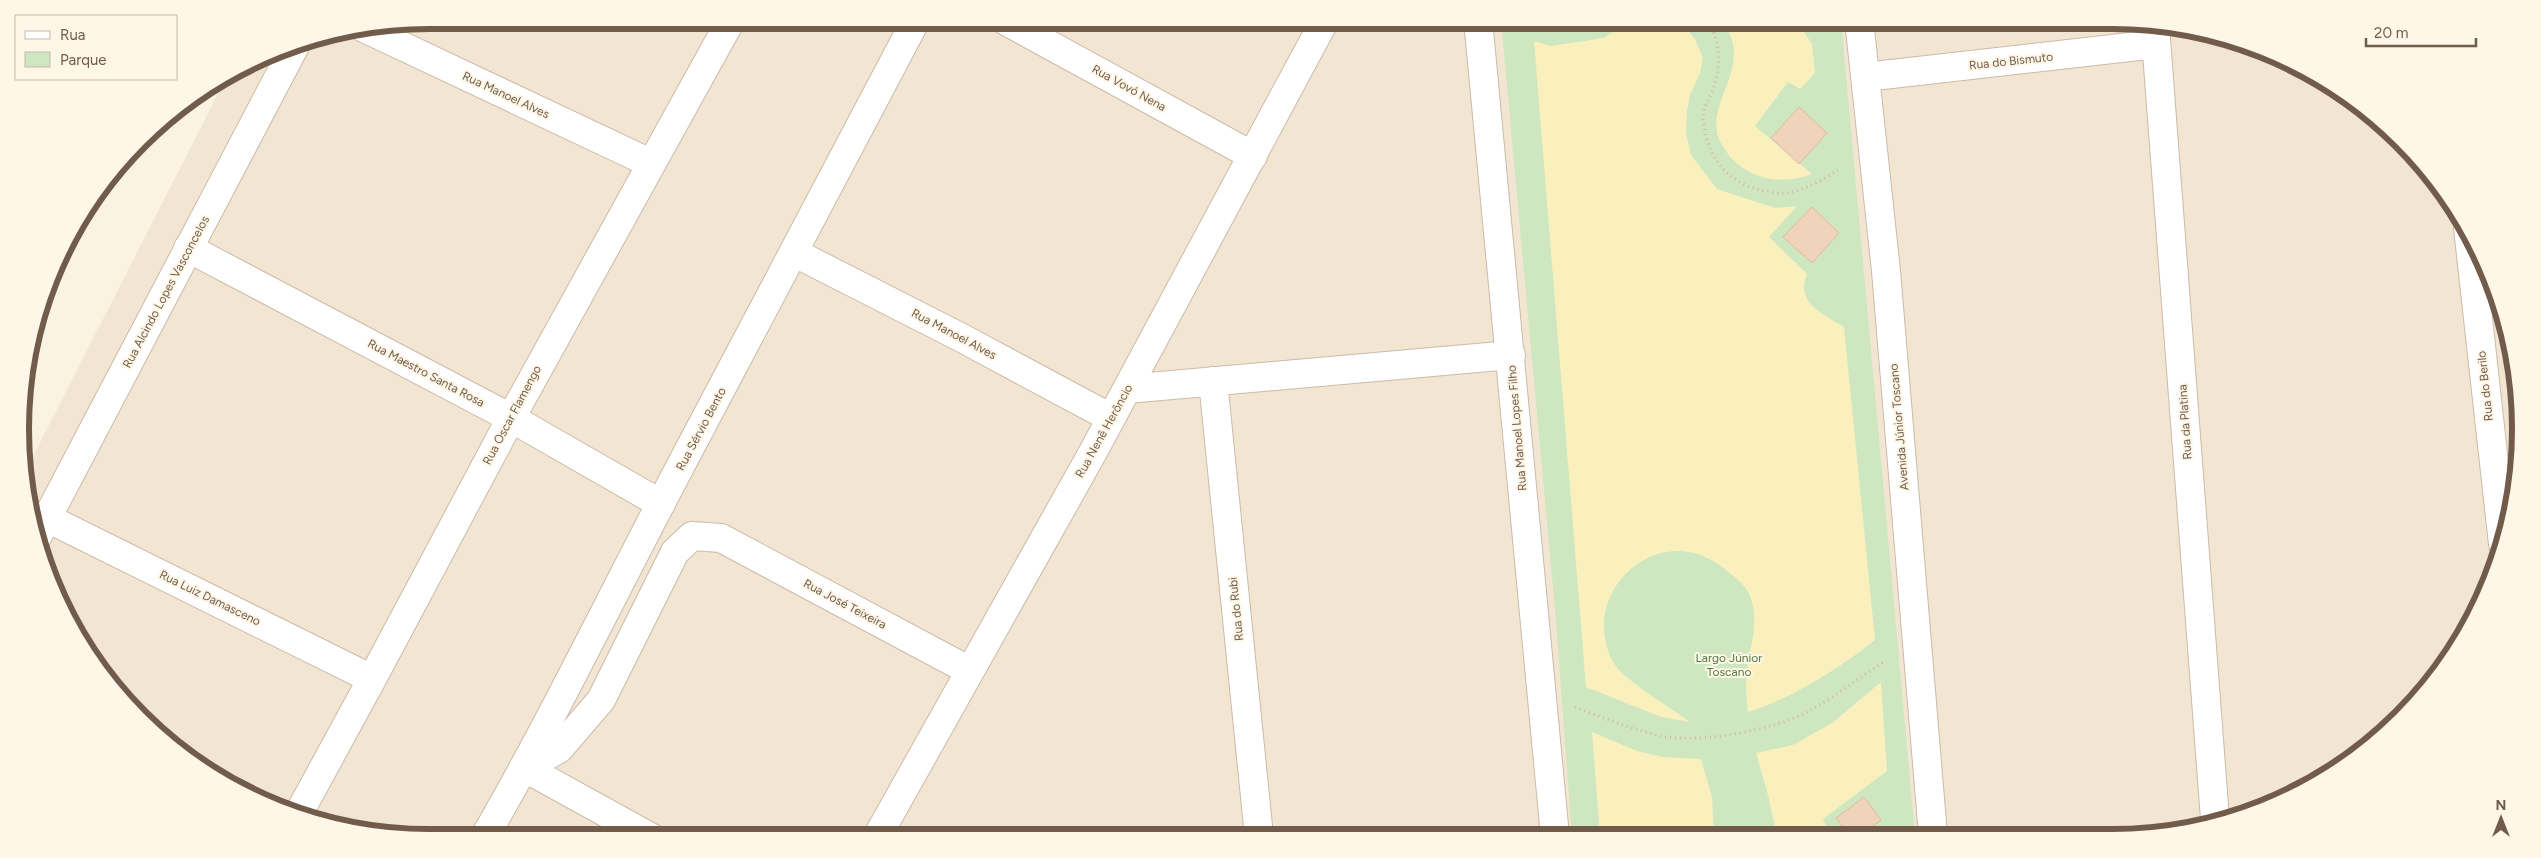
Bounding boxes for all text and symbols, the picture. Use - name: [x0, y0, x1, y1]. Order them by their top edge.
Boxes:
- legend: [15, 15, 178, 80]
- scale bar: [2366, 15, 2476, 47]
- text: 20 m: [2374, 24, 2408, 42]
- text: Rua: [60, 26, 85, 44]
- street label: Rua do Bismuto: [1968, 50, 2054, 72]
- text: Parque: [60, 51, 107, 69]
- street label: Rua Vovó Nena: [1089, 62, 1169, 114]
- street label: Rua Manoel Alves: [460, 69, 552, 121]
- street label: Rua Alcindo Lopes Vasconcelos: [120, 213, 212, 370]
- street label: Rua Manoel Alves: [909, 306, 999, 363]
- street label: Rua Maestro Santa Rosa: [365, 336, 487, 410]
- street label: Rua do Berilo: [2474, 350, 2496, 422]
- street label: Rua Oscar Flamengo: [480, 363, 544, 467]
- street label: Avenida Júnior Toscano: [1886, 363, 1912, 491]
- street label: Rua Manoel Lopes Filho: [1505, 364, 1529, 492]
- street label: Rua Nenê Herôncio: [1072, 382, 1136, 480]
- street label: Rua da Platina: [2175, 384, 2195, 460]
- street label: Rua Sérvio Bento: [673, 385, 729, 473]
- street label: Rua Luiz Damasceno: [157, 567, 263, 629]
- street label: Rua José Teixeira: [801, 576, 889, 632]
- street label: Rua do Rubi: [1226, 576, 1246, 642]
- park label: Largo Júnior Toscano: [1696, 651, 1762, 679]
- north arrow: [2476, 793, 2526, 843]
- text: N: [2496, 797, 2506, 814]

